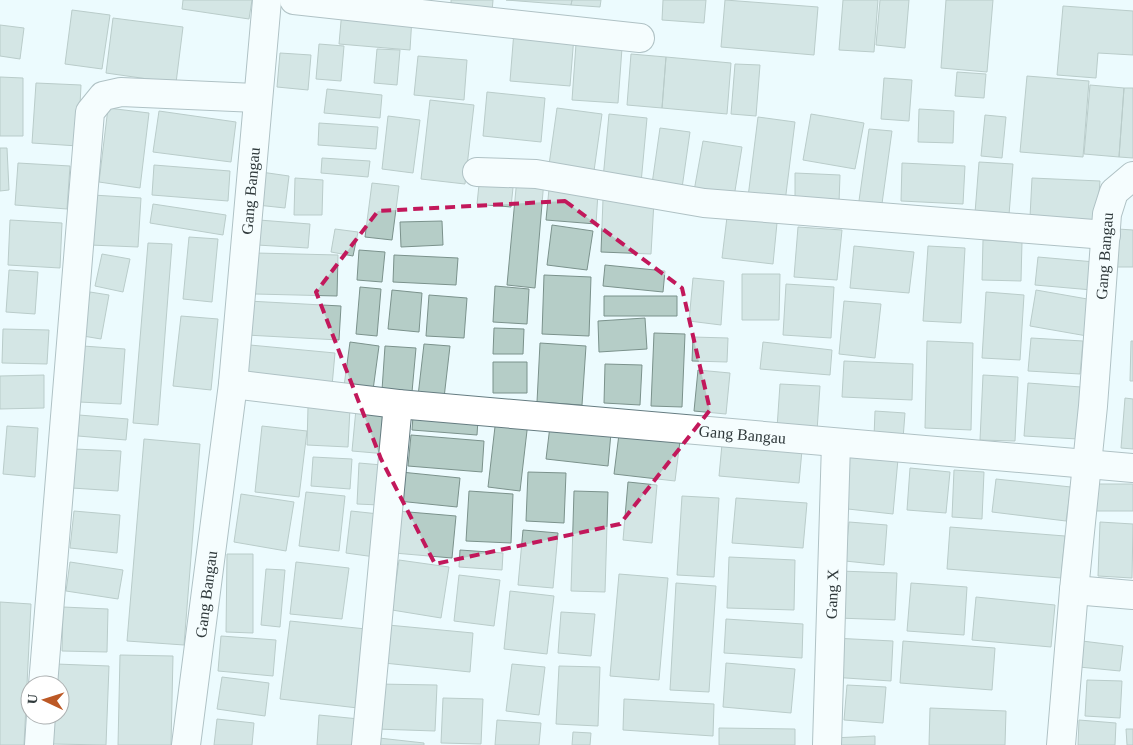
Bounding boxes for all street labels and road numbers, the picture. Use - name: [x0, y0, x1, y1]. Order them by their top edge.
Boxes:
- street label: Gang Bangau: [238, 146, 263, 235]
- street label: Gang Bangau: [1093, 212, 1116, 300]
- street label: Gang Bangau: [698, 422, 787, 447]
- street label: Gang Bangau: [192, 550, 220, 639]
- street label: Gang X: [823, 568, 842, 619]

